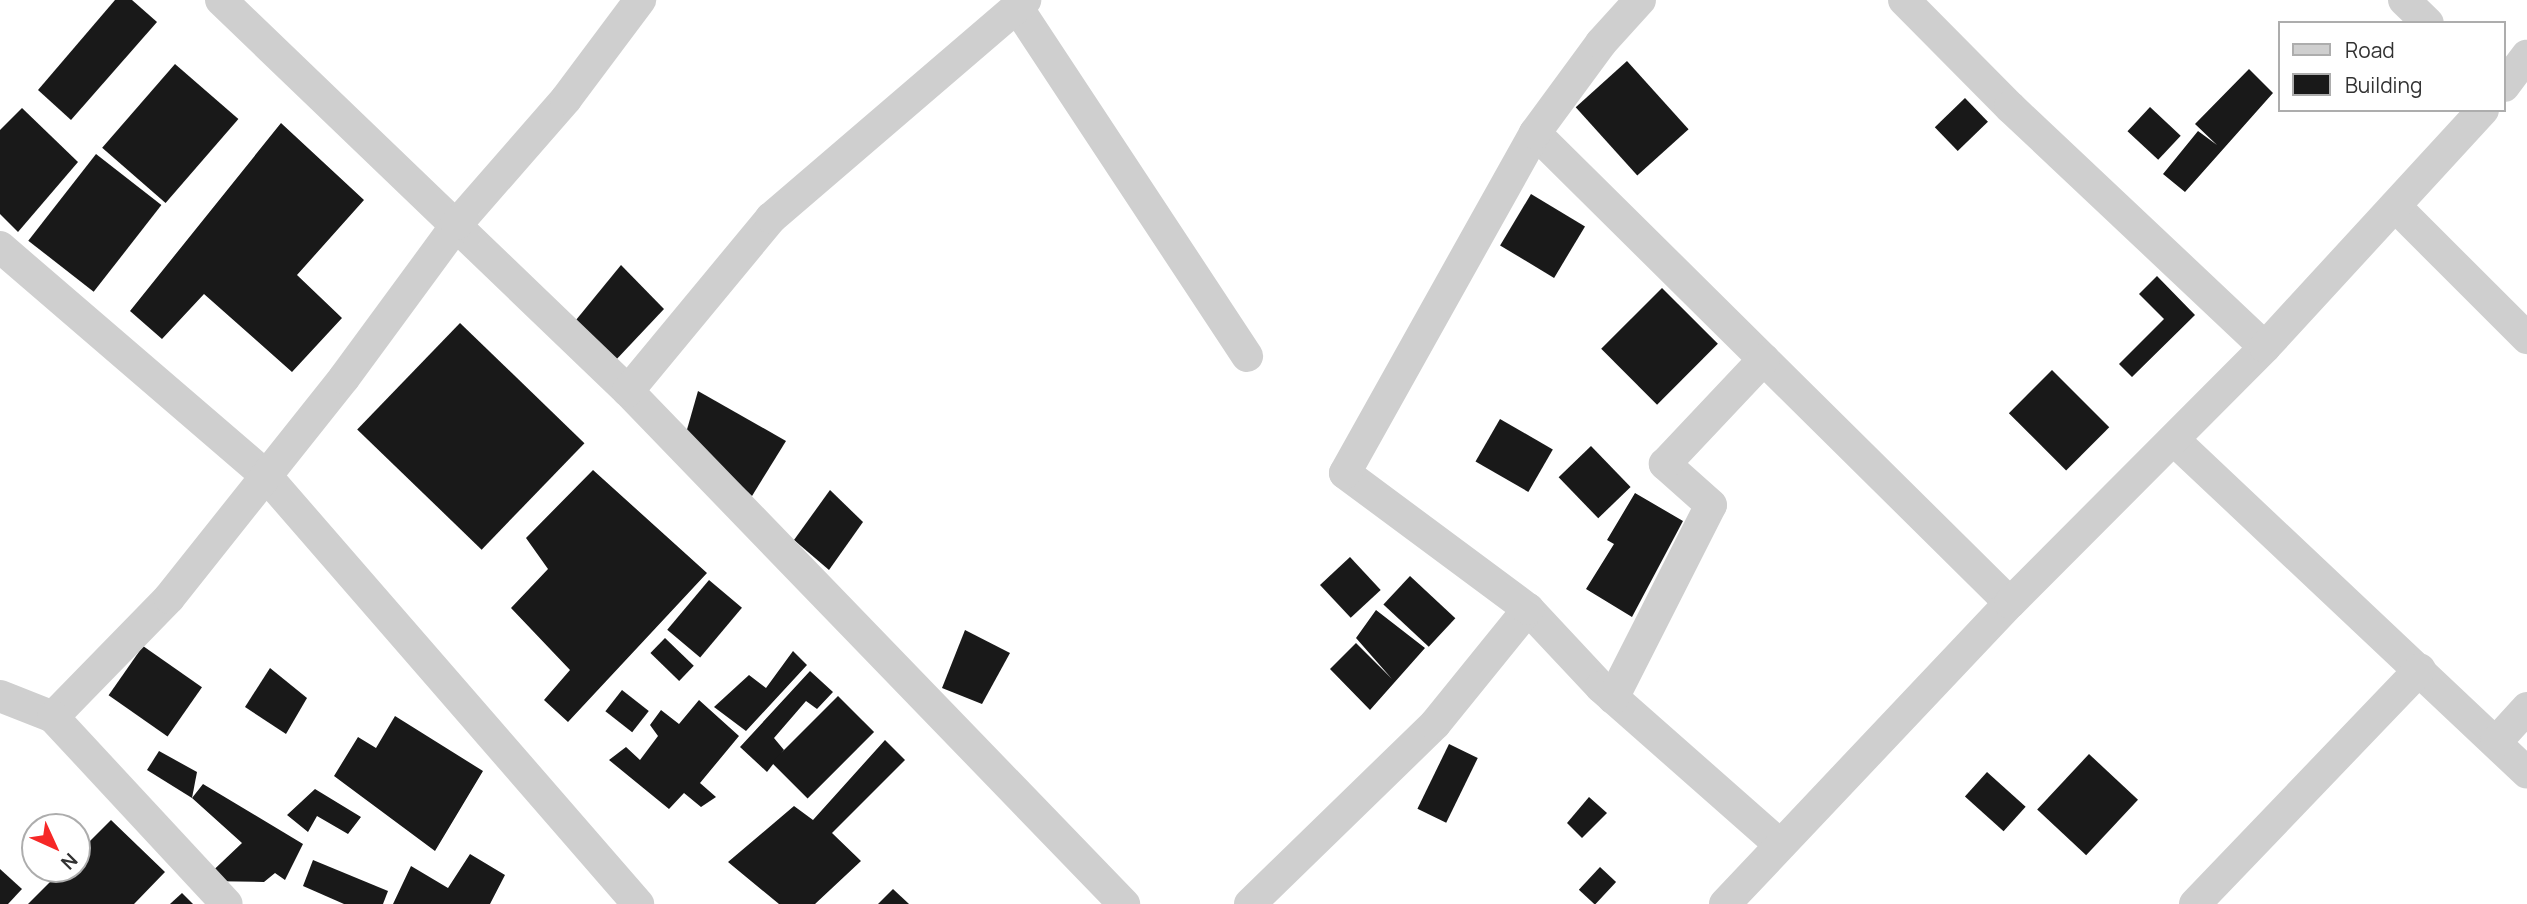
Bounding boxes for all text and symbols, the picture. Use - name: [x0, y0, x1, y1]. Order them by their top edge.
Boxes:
- legend: [2278, 21, 2506, 112]
- text: Road: [2345, 36, 2395, 64]
- text: Building: [2345, 71, 2422, 99]
- north arrow: [21, 813, 91, 883]
- text: N: [55, 847, 83, 875]

